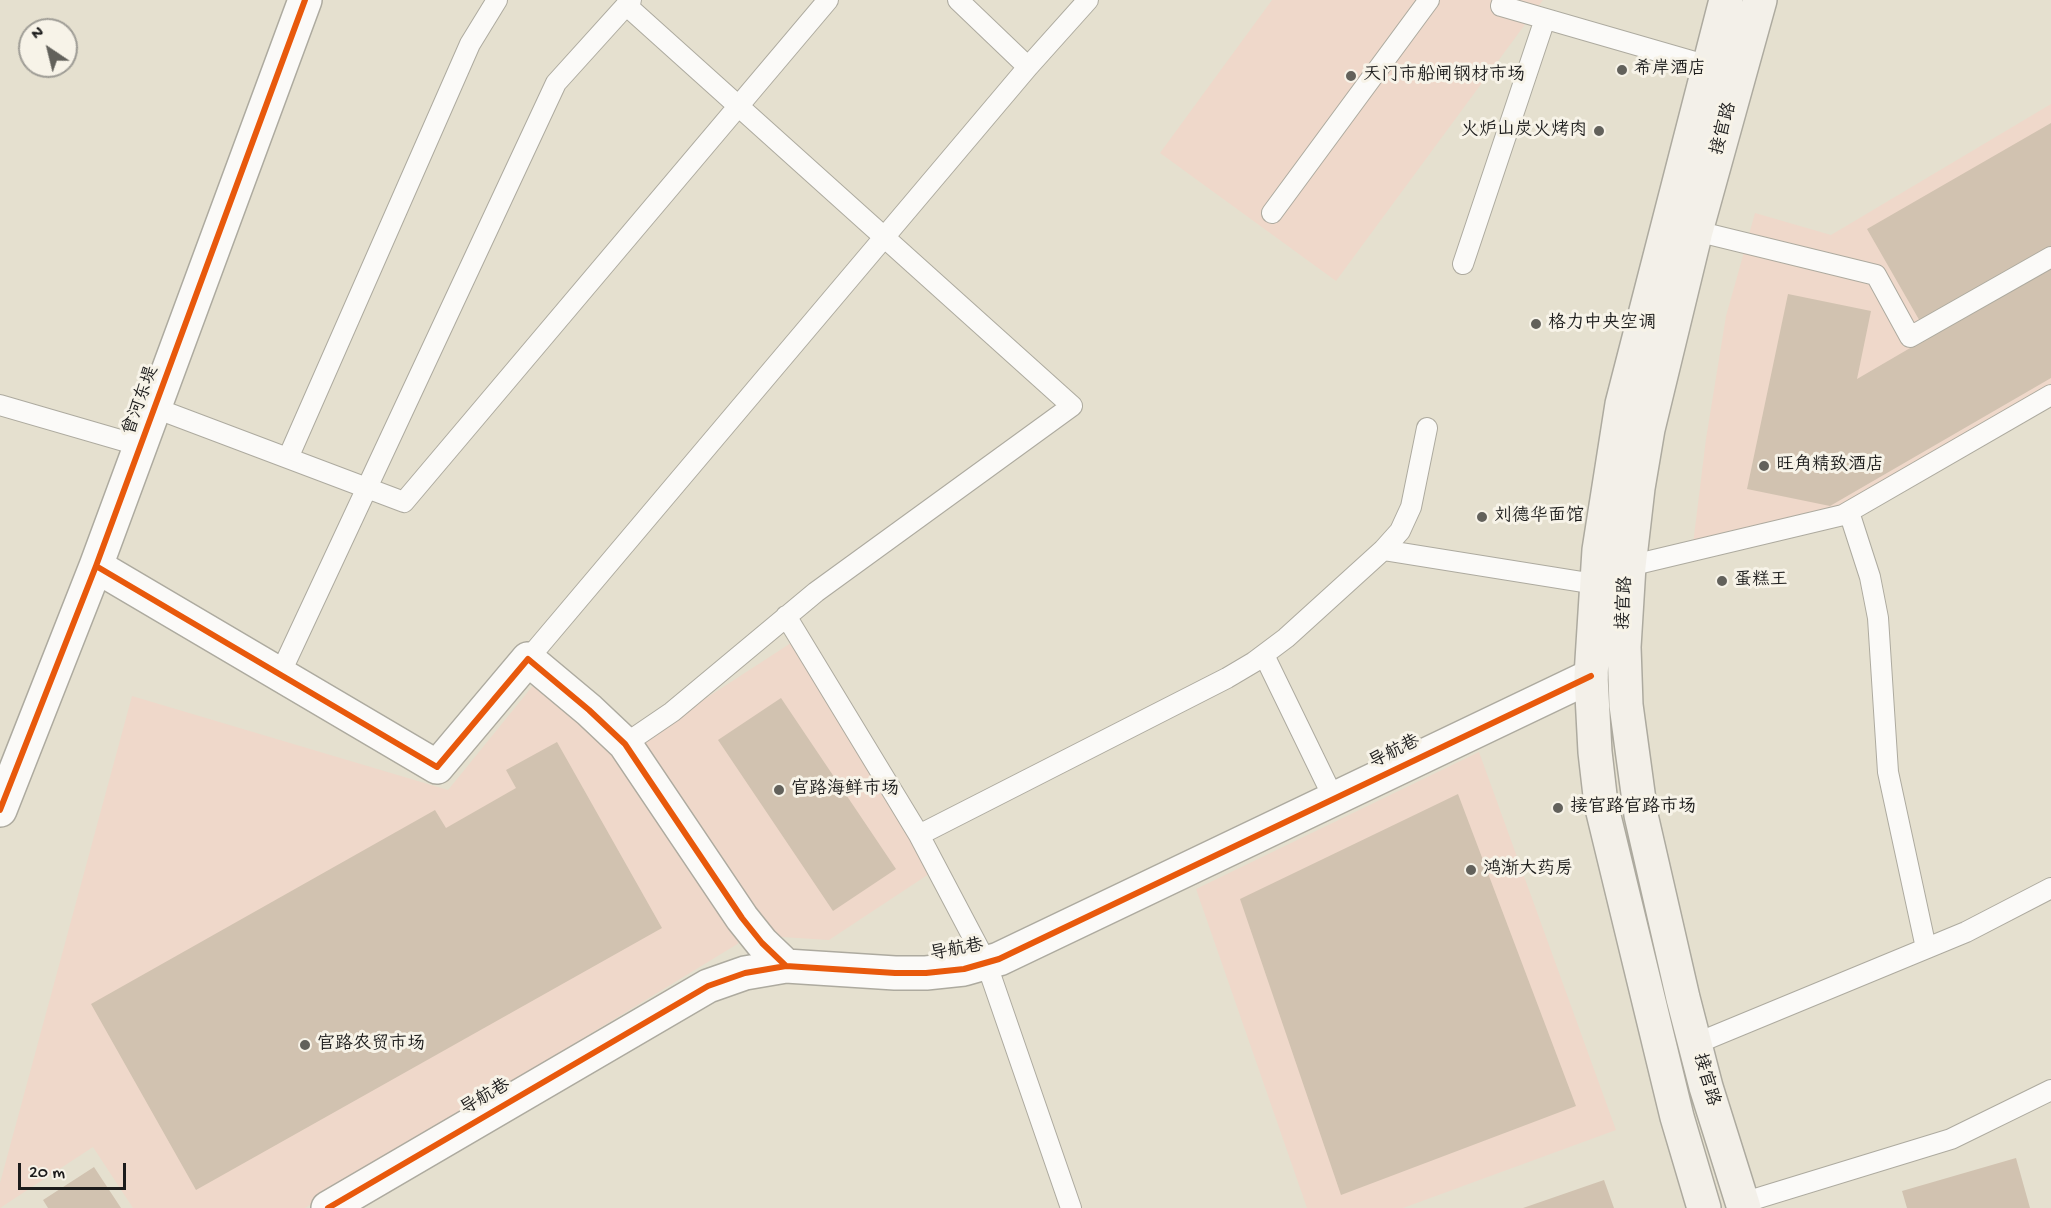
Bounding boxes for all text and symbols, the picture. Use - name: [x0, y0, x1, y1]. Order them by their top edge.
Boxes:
- north arrow: [18, 18, 78, 78]
- text: N: [29, 24, 48, 45]
- place label: 希岸酒店: [1634, 59, 1706, 81]
- marker: 希岸酒店: [1615, 63, 1629, 77]
- place label: 天门市船闸钢材市场: [1363, 65, 1525, 87]
- marker: 天门市船闸钢材市场: [1344, 69, 1358, 83]
- street label: 接官路: [1708, 100, 1742, 158]
- place label: 火炉山炭火烤肉: [1461, 120, 1587, 142]
- marker: 火炉山炭火烤肉: [1592, 124, 1606, 138]
- place label: 格力中央空调: [1548, 313, 1656, 335]
- marker: 格力中央空调: [1529, 317, 1543, 331]
- street label: 曾河东堤: [120, 363, 164, 439]
- place label: 旺角精致酒店: [1776, 455, 1884, 477]
- marker: 旺角精致酒店: [1757, 459, 1771, 473]
- place label: 刘德华面馆: [1494, 506, 1584, 528]
- marker: 刘德华面馆: [1475, 510, 1489, 524]
- place label: 蛋糕王: [1734, 570, 1788, 592]
- marker: 蛋糕王: [1715, 574, 1729, 588]
- street label: 接官路: [1614, 575, 1638, 631]
- street label: 导航巷: [1366, 731, 1424, 775]
- place label: 官路海鲜市场: [791, 779, 899, 801]
- marker: 官路海鲜市场: [772, 783, 786, 797]
- place label: 接官路官路市场: [1570, 797, 1696, 819]
- marker: 接官路官路市场: [1551, 801, 1565, 815]
- place label: 鸿渐大药房: [1483, 859, 1573, 881]
- marker: 鸿渐大药房: [1464, 863, 1478, 877]
- street label: 导航巷: [929, 936, 985, 966]
- place label: 官路农贸市场: [317, 1034, 425, 1056]
- marker: 官路农贸市场: [298, 1038, 312, 1052]
- street label: 接官路: [1687, 1051, 1723, 1109]
- street label: 导航巷: [457, 1075, 515, 1121]
- scale bar: [21, 1151, 129, 1189]
- text: 20 m: [29, 1163, 65, 1184]

